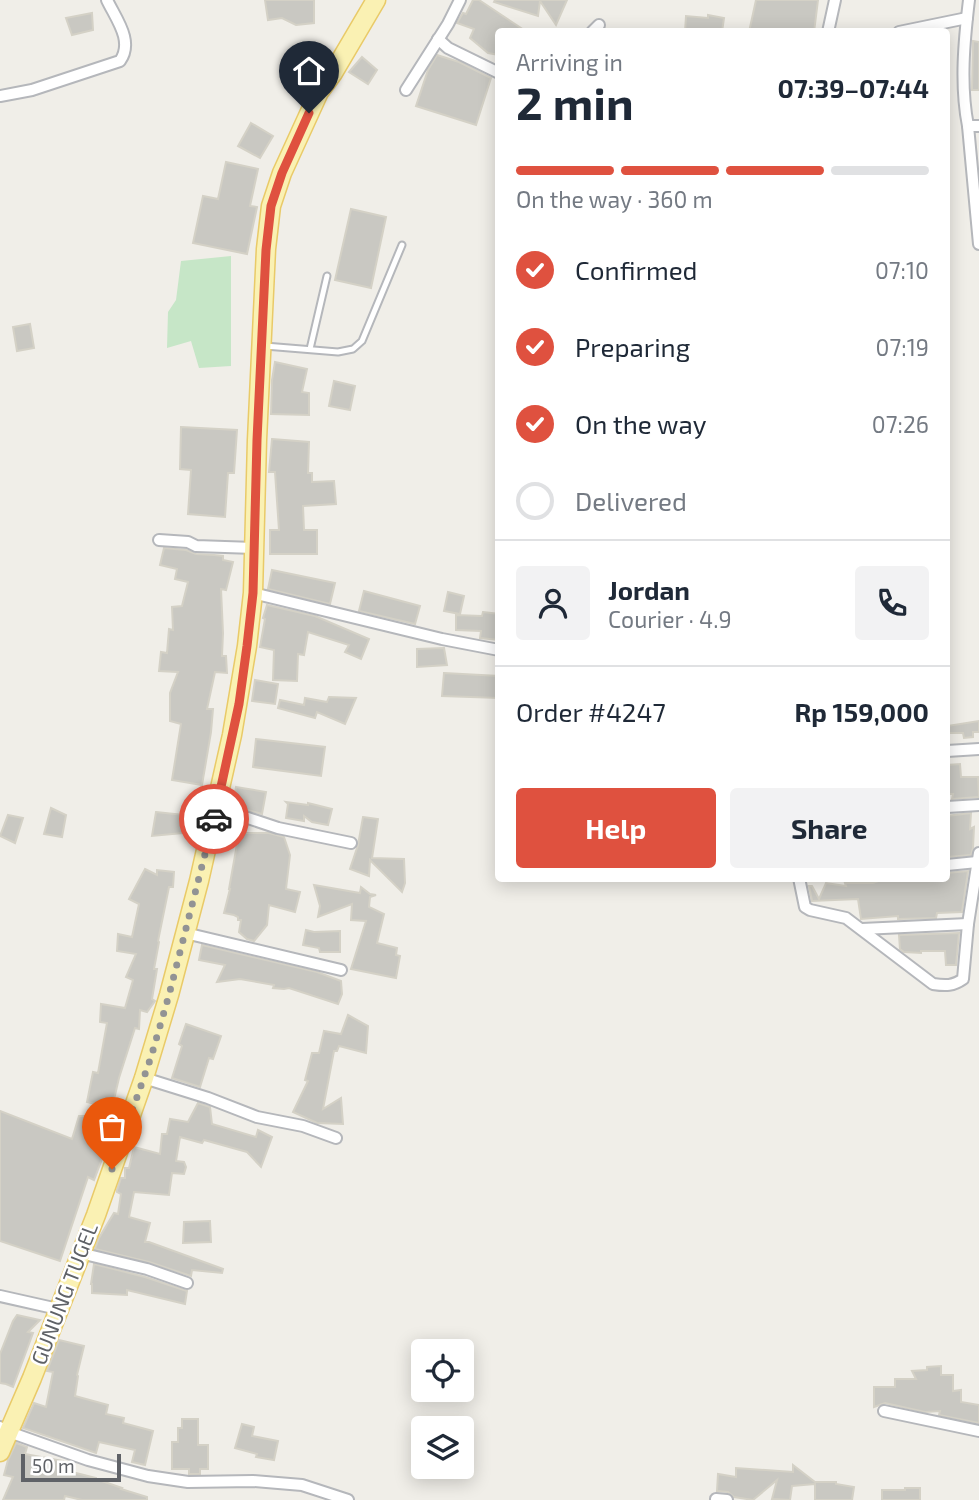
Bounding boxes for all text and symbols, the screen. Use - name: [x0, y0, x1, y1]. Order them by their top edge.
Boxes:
- pin: [279, 41, 339, 113]
- text: Arriving in: [516, 48, 623, 76]
- icon: home: [290, 52, 328, 90]
- text: 07:39–07:44: [778, 72, 929, 103]
- text: 2 min: [516, 74, 634, 129]
- text: On the way · 360 m: [516, 185, 713, 213]
- icon: check: [516, 251, 554, 289]
- text: Confirmed: [575, 254, 698, 285]
- text: 07:10: [875, 256, 929, 284]
- icon: check: [516, 328, 554, 366]
- text: Preparing: [575, 331, 690, 362]
- text: 07:19: [876, 333, 929, 361]
- icon: check: [516, 405, 554, 443]
- text: On the way: [575, 408, 706, 439]
- text: 07:26: [872, 410, 929, 438]
- text: Delivered: [575, 485, 687, 516]
- button: person: [516, 566, 590, 640]
- button: phone: [855, 566, 929, 640]
- text: Jordan: [608, 574, 690, 605]
- text: Courier · 4.9: [608, 605, 732, 633]
- text: Order #4247: [516, 696, 666, 727]
- text: Rp 159,000: [795, 696, 929, 727]
- courier: [179, 784, 249, 854]
- button: Help: [516, 788, 716, 868]
- button: Share: [730, 788, 929, 868]
- icon: car: [195, 800, 233, 838]
- pin: [82, 1097, 142, 1169]
- icon: bag: [93, 1108, 131, 1146]
- street label: GUNUNG TUGEL: [25, 1219, 102, 1368]
- map controls: [411, 1339, 474, 1479]
- button: locate: [411, 1339, 474, 1402]
- button: layers: [411, 1416, 474, 1479]
- scale bar: [21, 1451, 121, 1483]
- text: 50 m: [32, 1454, 75, 1477]

